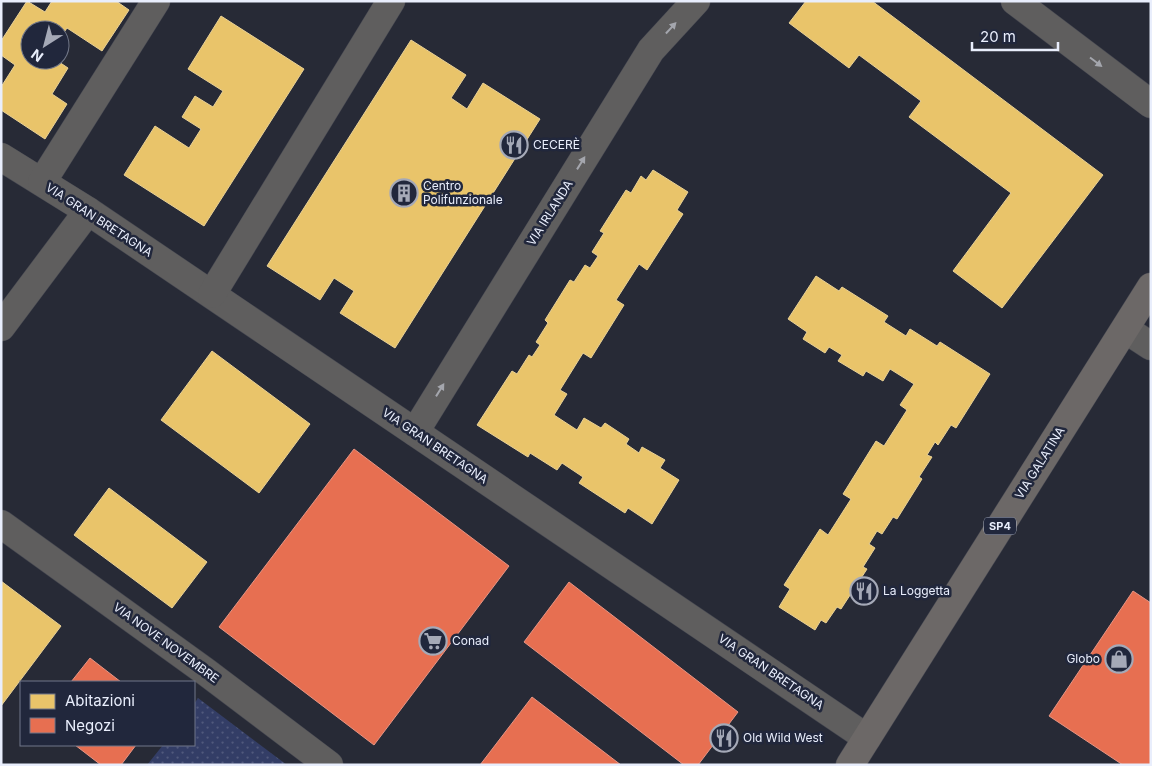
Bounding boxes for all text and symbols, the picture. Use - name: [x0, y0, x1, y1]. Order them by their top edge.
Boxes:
- north arrow: [20, 20, 70, 70]
- scale bar: [972, 20, 1058, 52]
- one-way arrow: [665, 22, 677, 34]
- text: 20 m: [980, 27, 1016, 46]
- text: N: [28, 46, 46, 66]
- one-way arrow: [1089, 57, 1102, 68]
- restaurant icon: CECERÈ: [499, 130, 529, 160]
- place label: CECERÈ: [533, 137, 580, 152]
- one-way arrow: [576, 156, 586, 169]
- street label: VIA IRLANDA: [523, 177, 576, 248]
- building icon: Centro Polifunzionale: [389, 178, 419, 208]
- place label: Centro Polifunzionale: [423, 178, 503, 207]
- street label: VIA GRAN BRETAGNA: [43, 179, 155, 260]
- one-way arrow: [436, 384, 445, 397]
- street label: VIA GRAN BRETAGNA: [380, 405, 491, 487]
- street label: VIA GALATINA: [1011, 424, 1068, 502]
- road number: SP4: [984, 518, 1016, 534]
- restaurant icon: La Loggetta: [849, 576, 879, 606]
- place label: La Loggetta: [883, 583, 950, 598]
- street label: VIA NOVE NOVEMBRE: [111, 599, 222, 686]
- supermarket icon: Conad: [418, 626, 448, 656]
- street label: VIA GRAN BRETAGNA: [716, 631, 827, 713]
- place label: Conad: [452, 633, 489, 648]
- shop icon: Globo: [1104, 644, 1134, 674]
- place label: Globo: [1066, 651, 1100, 666]
- legend: [20, 681, 195, 746]
- text: Abitazioni: [65, 691, 135, 710]
- text: Negozi: [65, 716, 115, 735]
- restaurant icon: Old Wild West: [709, 723, 739, 753]
- place label: Old Wild West: [743, 730, 823, 745]

